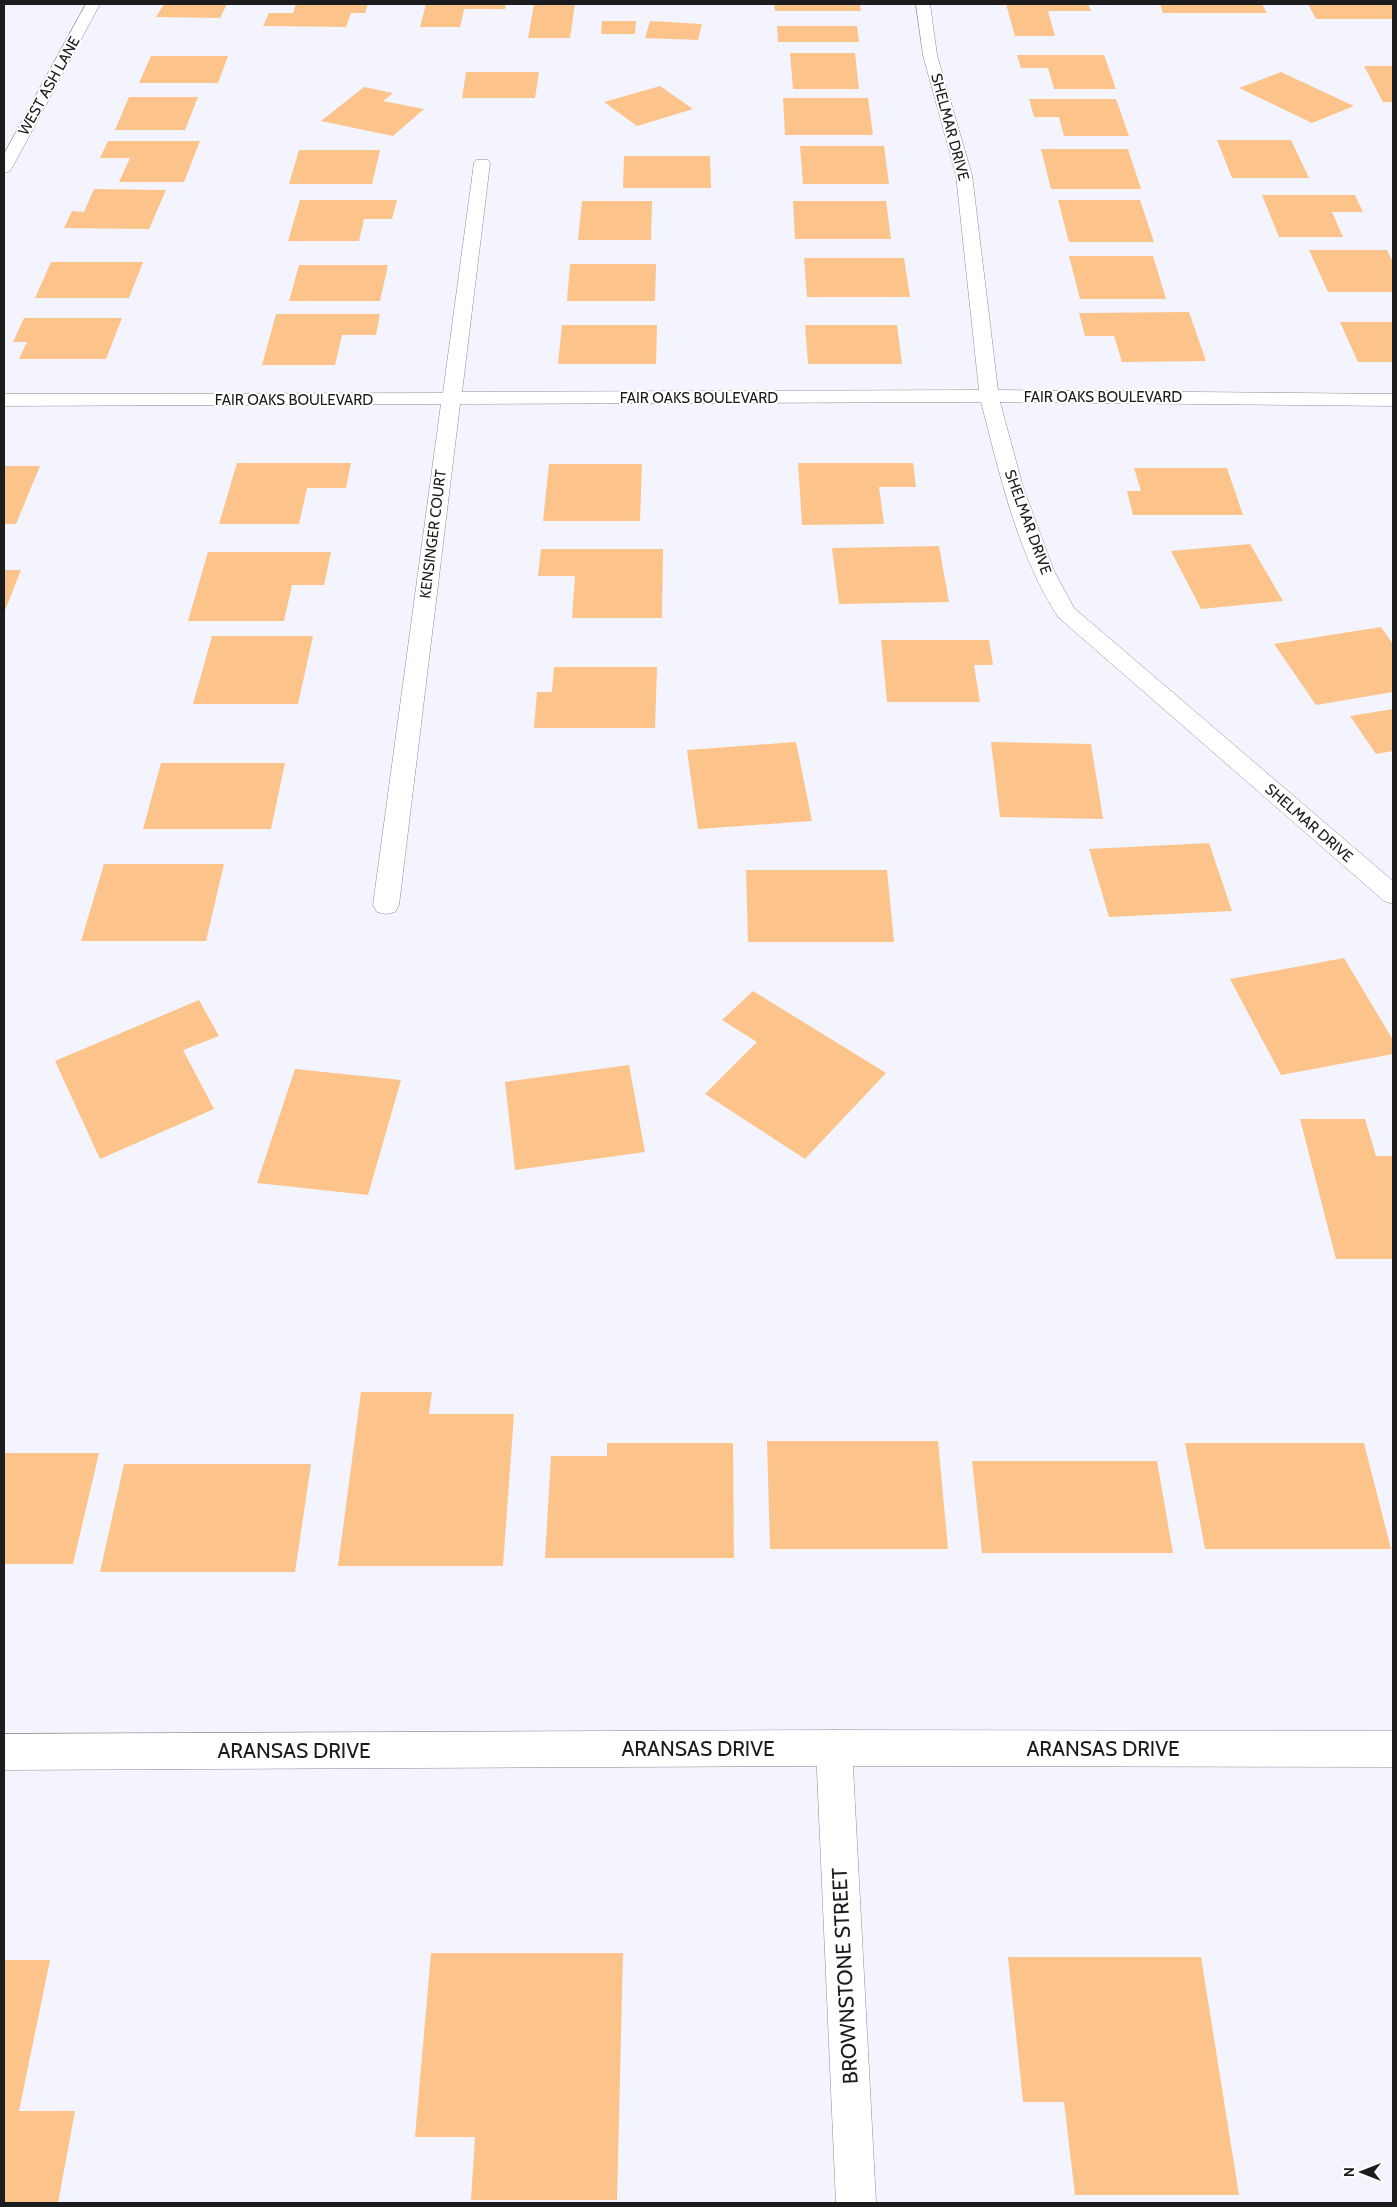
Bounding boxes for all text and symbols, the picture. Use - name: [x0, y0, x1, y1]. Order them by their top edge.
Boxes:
- street label: WEST ASH LANE: [14, 33, 84, 139]
- street label: SHELMAR DRIVE: [927, 71, 973, 183]
- street label: FAIR OAKS BOULEVARD: [1024, 388, 1182, 406]
- street label: FAIR OAKS BOULEVARD: [620, 389, 778, 407]
- street label: FAIR OAKS BOULEVARD: [215, 391, 373, 409]
- street label: SHELMAR DRIVE: [1001, 467, 1055, 577]
- street label: KENSINGER COURT: [416, 469, 450, 599]
- street label: SHELMAR DRIVE: [1261, 780, 1357, 866]
- street label: ARANSAS DRIVE: [621, 1736, 775, 1761]
- street label: ARANSAS DRIVE: [1026, 1736, 1180, 1761]
- street label: ARANSAS DRIVE: [217, 1738, 371, 1763]
- street label: BROWNSTONE STREET: [826, 1867, 863, 2085]
- north arrow: [1337, 2147, 1387, 2197]
- text: N: [1340, 2167, 1358, 2177]

